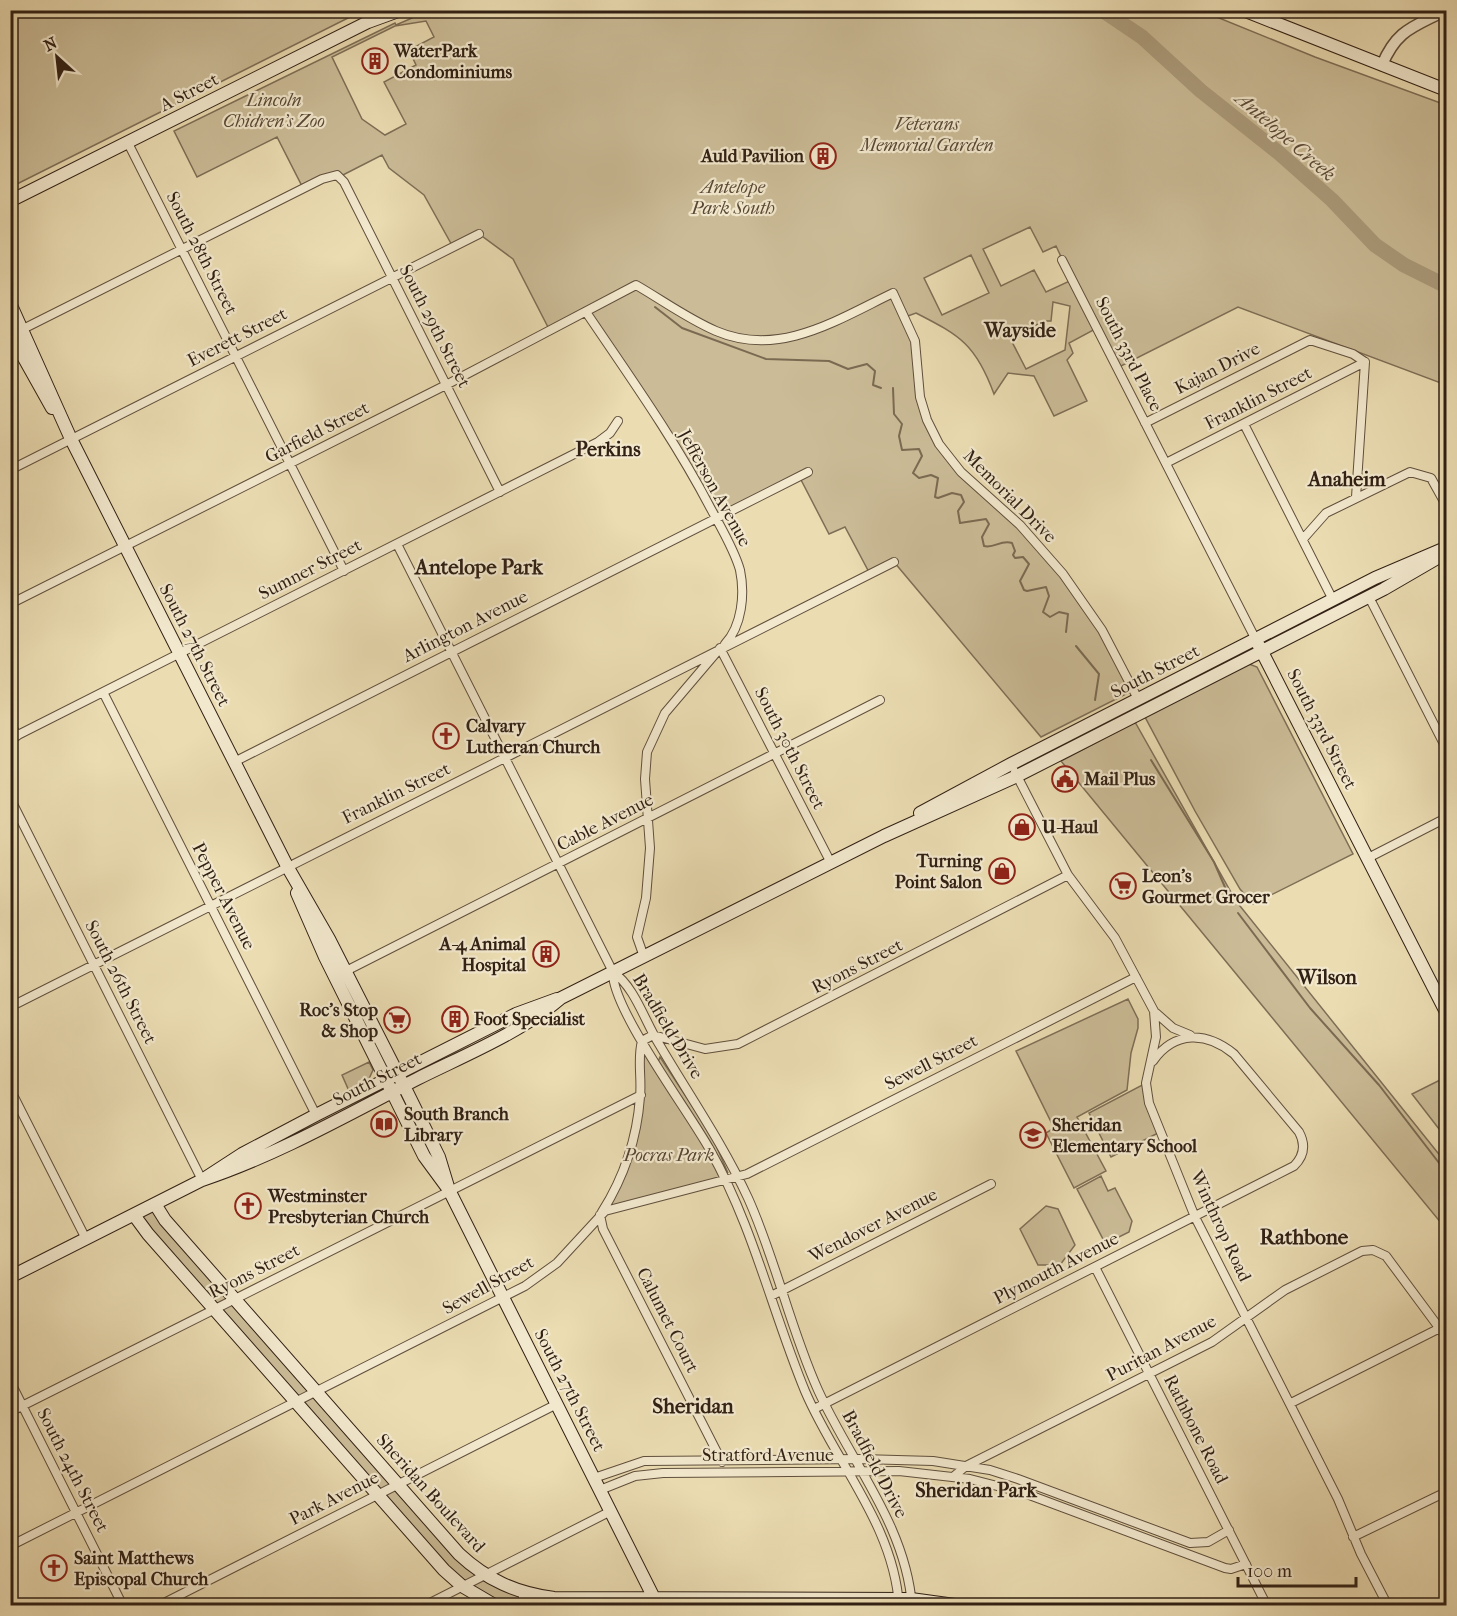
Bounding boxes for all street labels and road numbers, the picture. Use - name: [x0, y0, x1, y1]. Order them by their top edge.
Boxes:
- street label: A Street: [155, 69, 223, 117]
- street label: South 28th Street: [162, 188, 242, 319]
- street label: South 29th Street: [394, 261, 475, 392]
- street label: South 33rd Place: [1091, 293, 1166, 415]
- street label: Everett Street: [184, 303, 291, 372]
- street label: Kajan Drive: [1171, 338, 1263, 399]
- street label: Franklin Street: [1201, 362, 1316, 434]
- street label: Garfield Street: [262, 397, 373, 468]
- street label: Jefferson Avenue: [673, 424, 755, 550]
- street label: Memorial Drive: [959, 445, 1061, 547]
- street label: Sumner Street: [255, 534, 366, 604]
- street label: South 27th Street: [155, 580, 235, 710]
- street label: Arlington Avenue: [398, 586, 531, 668]
- street label: South Street: [1108, 640, 1203, 703]
- street label: South 33rd Street: [1282, 666, 1361, 793]
- street label: South 30th Street: [750, 684, 830, 813]
- street label: Franklin Street: [339, 758, 454, 829]
- street label: Cable Avenue: [553, 789, 657, 856]
- street label: Pepper Avenue: [188, 839, 260, 953]
- street label: South 26th Street: [80, 917, 161, 1048]
- street label: Ryons Street: [808, 934, 907, 998]
- street label: Bradfield Drive: [628, 970, 707, 1083]
- street label: Sewell Street: [881, 1030, 982, 1095]
- street label: South Street: [330, 1048, 425, 1111]
- street label: Winthrop Road: [1185, 1166, 1256, 1285]
- street label: Wendover Avenue: [805, 1184, 941, 1267]
- street label: Plymouth Avenue: [990, 1228, 1122, 1309]
- street label: Ryons Street: [205, 1239, 304, 1303]
- street label: Sewell Street: [439, 1251, 538, 1319]
- street label: Calumet Court: [632, 1264, 703, 1377]
- street label: Puritan Avenue: [1103, 1311, 1220, 1386]
- street label: South 27th Street: [530, 1325, 610, 1455]
- street label: Rathbone Road: [1159, 1371, 1232, 1488]
- street label: South 24th Street: [32, 1405, 113, 1536]
- street label: Bradfield Drive: [837, 1407, 912, 1522]
- street label: Sheridan Boulevard: [372, 1430, 490, 1557]
- street label: Stratford Avenue: [702, 1445, 834, 1466]
- street label: Park Avenue: [286, 1467, 383, 1530]

